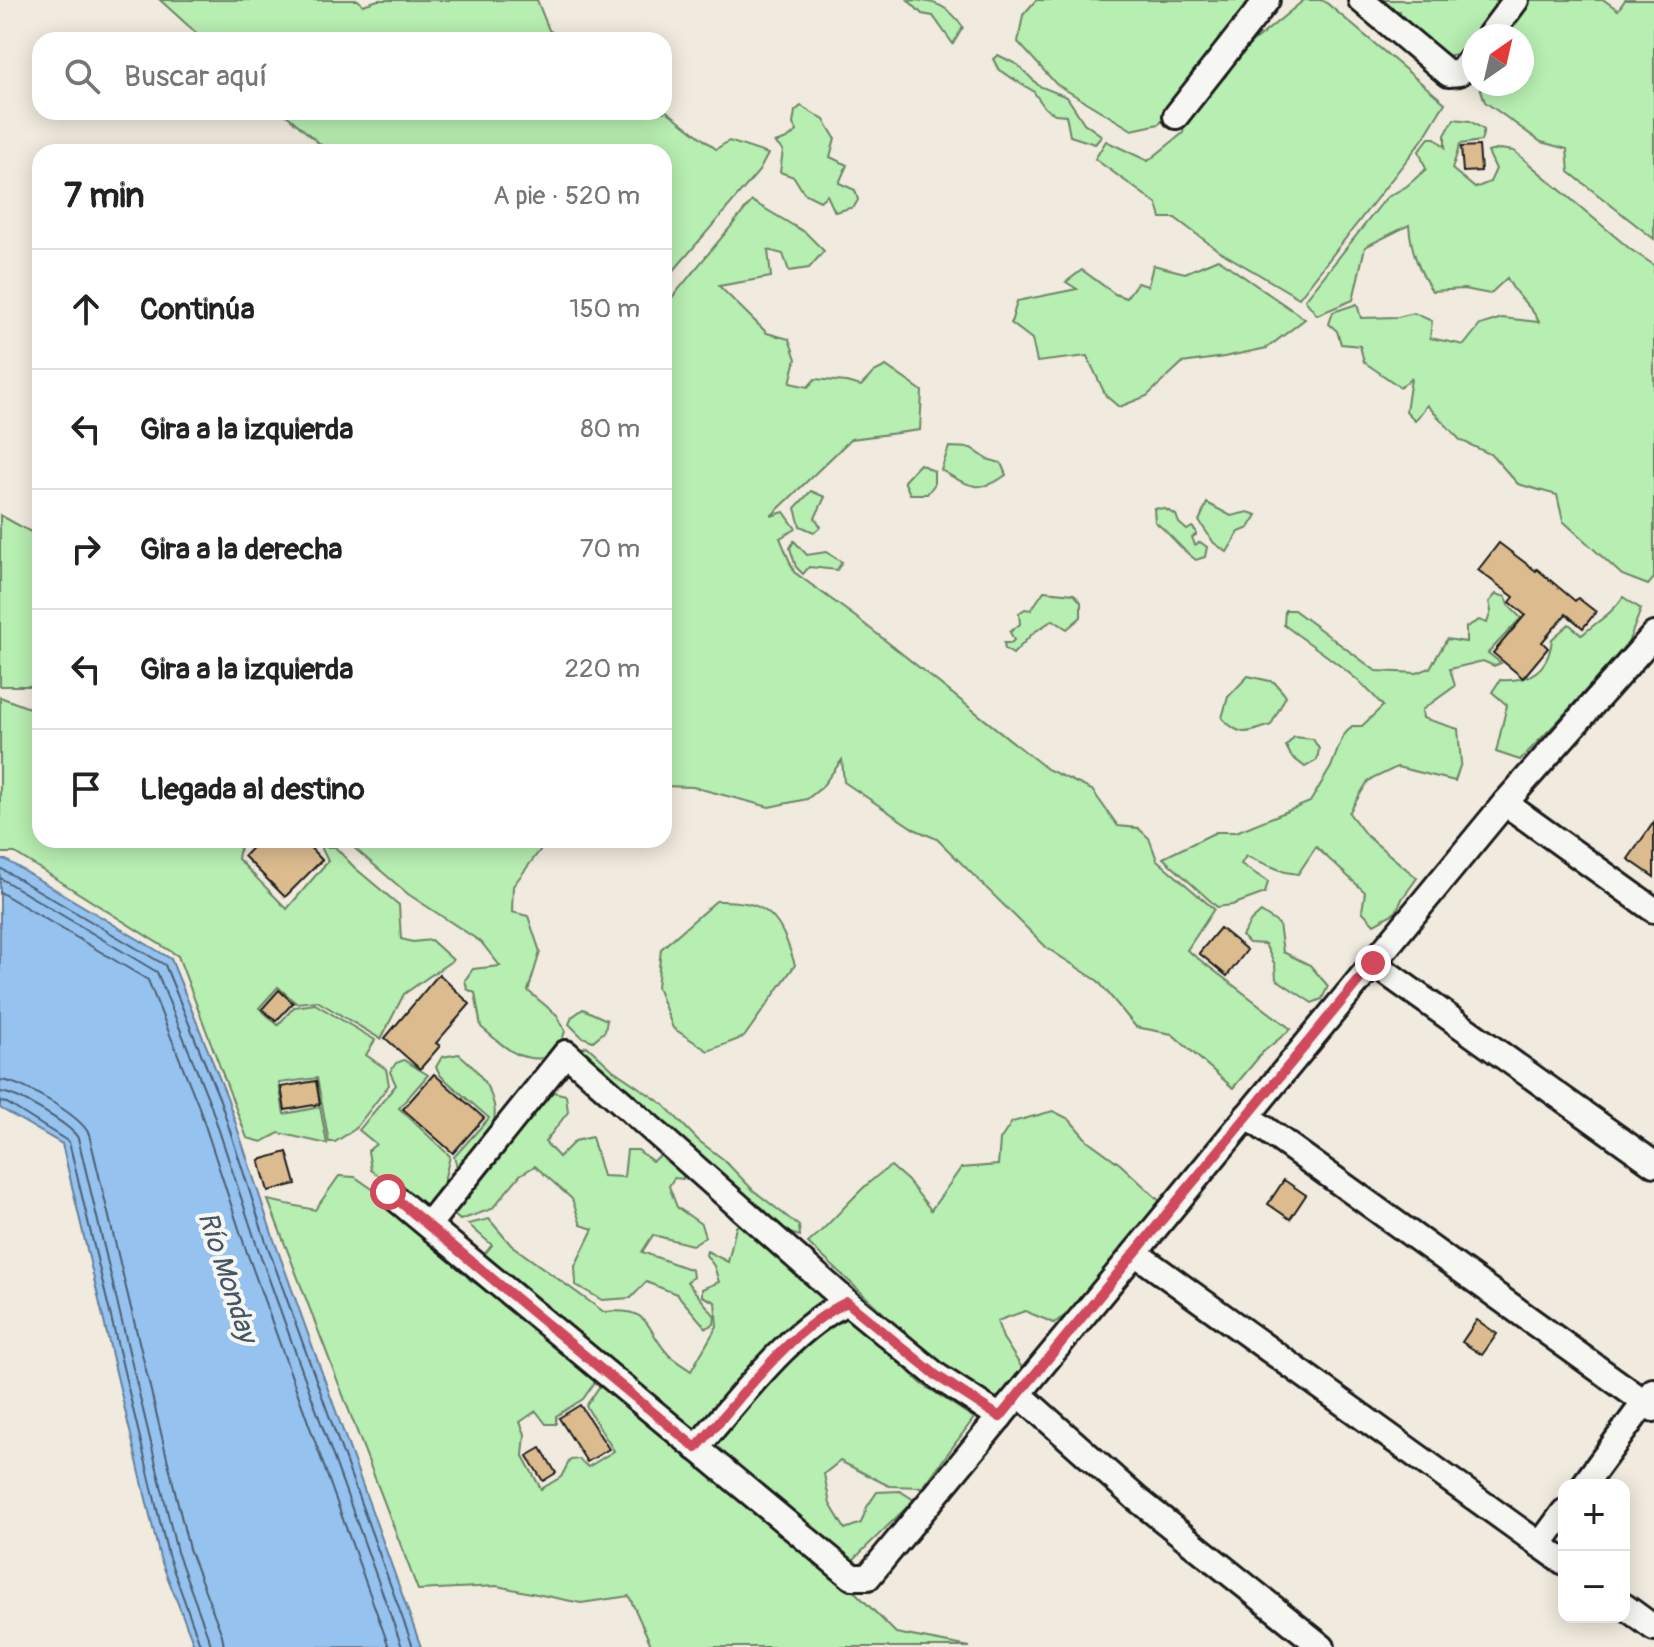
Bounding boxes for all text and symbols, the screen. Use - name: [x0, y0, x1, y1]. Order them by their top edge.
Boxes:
- north arrow: [1462, 24, 1534, 96]
- search box: [32, 32, 672, 120]
- icon: search: [60, 54, 104, 98]
- text: Buscar aquí: [124, 58, 267, 95]
- text: 7 min: [64, 175, 145, 218]
- text: A pie · 520 m: [493, 180, 640, 212]
- icon: ahead: [64, 287, 108, 331]
- text: Continúa: [140, 291, 255, 328]
- text: 150 m: [569, 293, 640, 325]
- icon: left: [64, 407, 108, 451]
- text: Gira a la izquierda: [140, 411, 353, 448]
- text: 80 m: [580, 413, 640, 445]
- icon: right: [64, 527, 108, 571]
- text: Gira a la derecha: [140, 531, 342, 568]
- text: 70 m: [580, 533, 640, 565]
- icon: left: [64, 647, 108, 691]
- text: Gira a la izquierda: [140, 651, 353, 688]
- text: 220 m: [564, 653, 640, 685]
- icon: arrive: [64, 767, 108, 811]
- text: Llegada al destino: [140, 771, 365, 808]
- route end: [1355, 945, 1391, 981]
- route start: [370, 1174, 406, 1210]
- water label: Río Monday: [190, 1208, 266, 1350]
- map controls: [1558, 1479, 1630, 1623]
- button: +: [1558, 1479, 1630, 1551]
- button: −: [1558, 1551, 1630, 1623]

